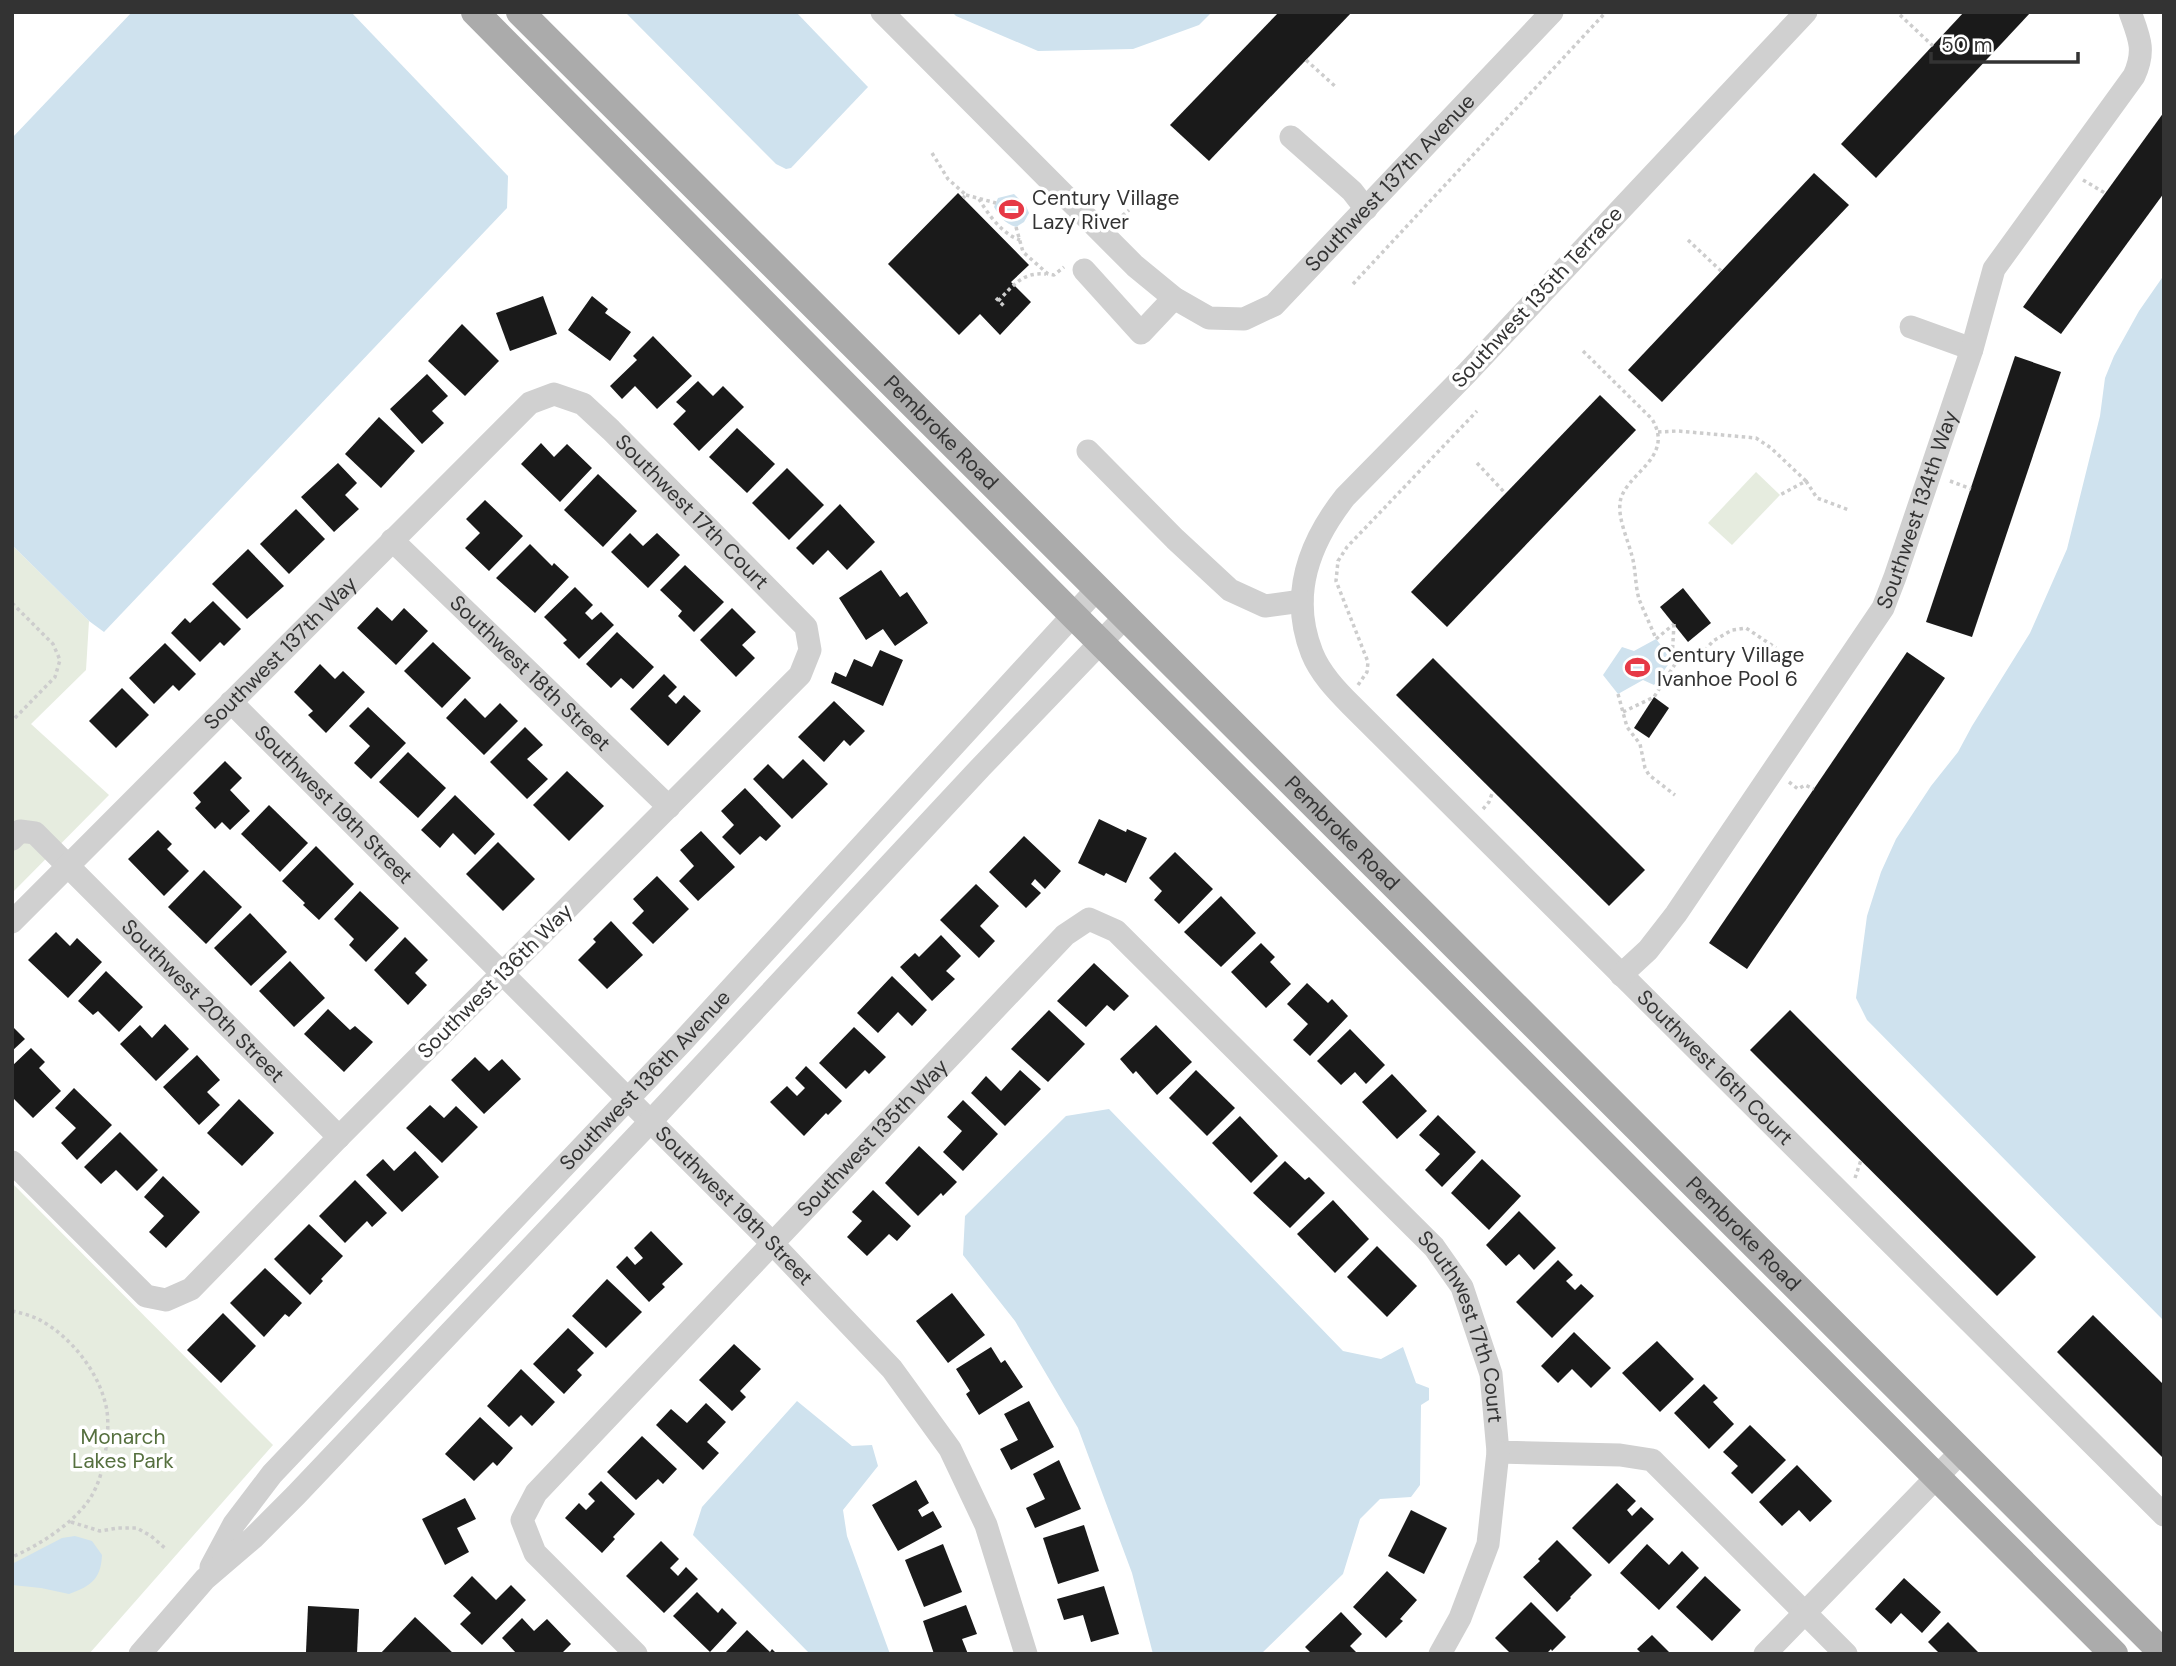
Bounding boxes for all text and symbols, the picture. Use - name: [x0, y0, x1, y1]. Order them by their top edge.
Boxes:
- scale bar: [1931, 21, 2078, 65]
- text: 50 m: [1941, 31, 1992, 59]
- street label: Southwest 137th Avenue: [1299, 88, 1481, 278]
- place label: Century Village Lazy River: [1032, 184, 1180, 236]
- sports icon: Century Village Lazy River: [998, 196, 1026, 224]
- street label: Southwest 135th Terrace: [1445, 200, 1629, 394]
- street label: Pembroke Road: [877, 369, 1004, 496]
- street label: Southwest 134th Way: [1870, 406, 1964, 613]
- street label: Southwest 17th Court: [609, 428, 775, 596]
- street label: Southwest 137th Way: [198, 570, 363, 736]
- street label: Southwest 18th Street: [444, 589, 617, 757]
- place label: Century Village Ivanhoe Pool 6: [1657, 641, 1805, 693]
- sports icon: Century Village Ivanhoe Pool 6: [1623, 653, 1651, 681]
- street label: Southwest 19th Street: [248, 719, 419, 890]
- street label: Pembroke Road: [1279, 770, 1406, 897]
- street label: Southwest 136th Way: [411, 897, 579, 1065]
- street label: Southwest 20th Street: [115, 913, 291, 1089]
- street label: Southwest 136th Avenue: [553, 984, 737, 1177]
- street label: Southwest 16th Court: [1631, 984, 1799, 1152]
- street label: Southwest 135th Way: [791, 1052, 955, 1223]
- street label: Southwest 19th Street: [649, 1120, 819, 1292]
- street label: Pembroke Road: [1680, 1170, 1807, 1297]
- street label: Southwest 17th Court: [1411, 1224, 1509, 1424]
- park label: Monarch Lakes Park: [72, 1423, 174, 1475]

